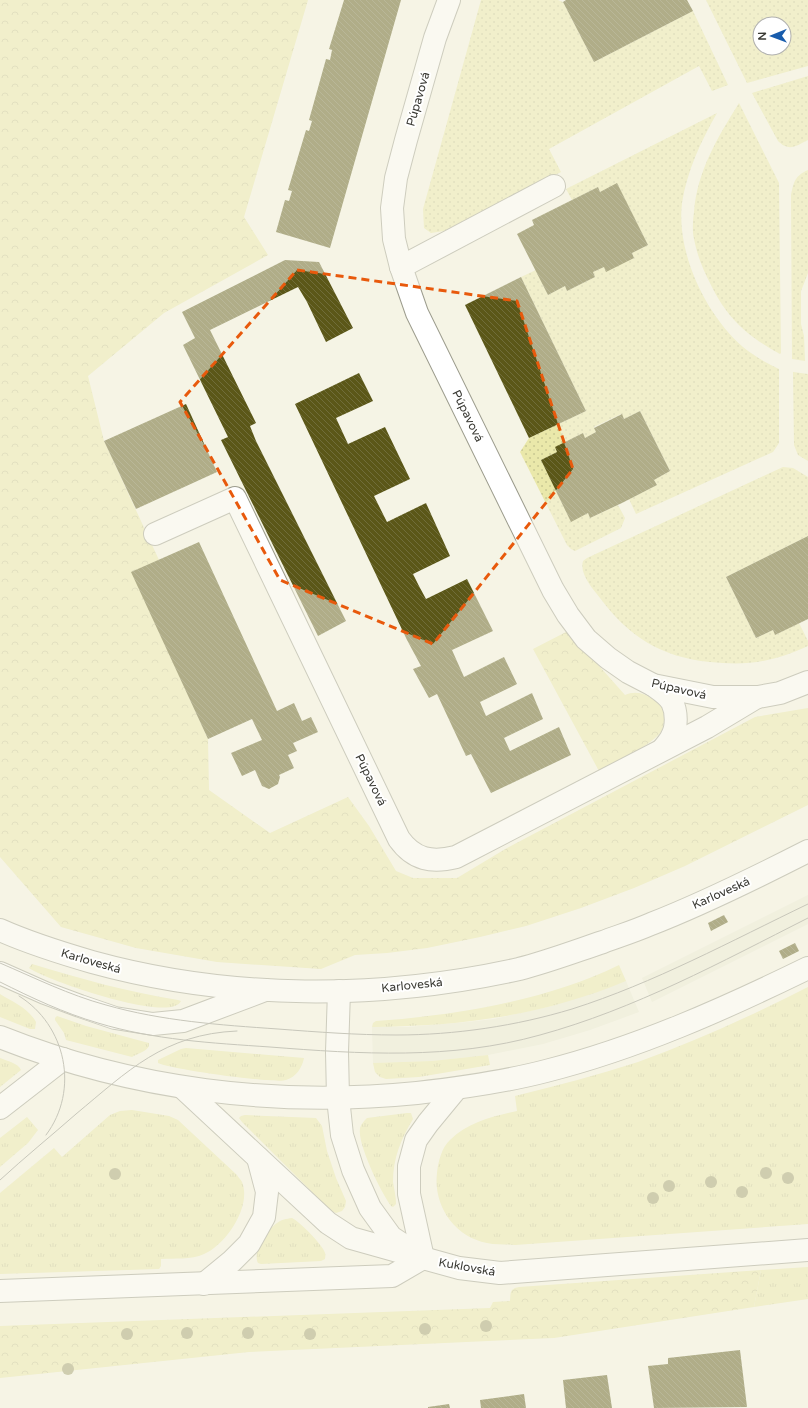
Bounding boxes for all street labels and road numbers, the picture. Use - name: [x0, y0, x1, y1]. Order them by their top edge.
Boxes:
- street label: Púpavová: [404, 70, 432, 128]
- street label: Púpavová: [449, 388, 487, 444]
- street label: Púpavová: [650, 676, 708, 702]
- street label: Púpavová: [352, 752, 390, 808]
- street label: Karloveská: [690, 874, 752, 912]
- street label: Karloveská: [59, 946, 123, 976]
- street label: Karloveská: [381, 975, 443, 995]
- street label: Kuklovská: [438, 1255, 496, 1279]

